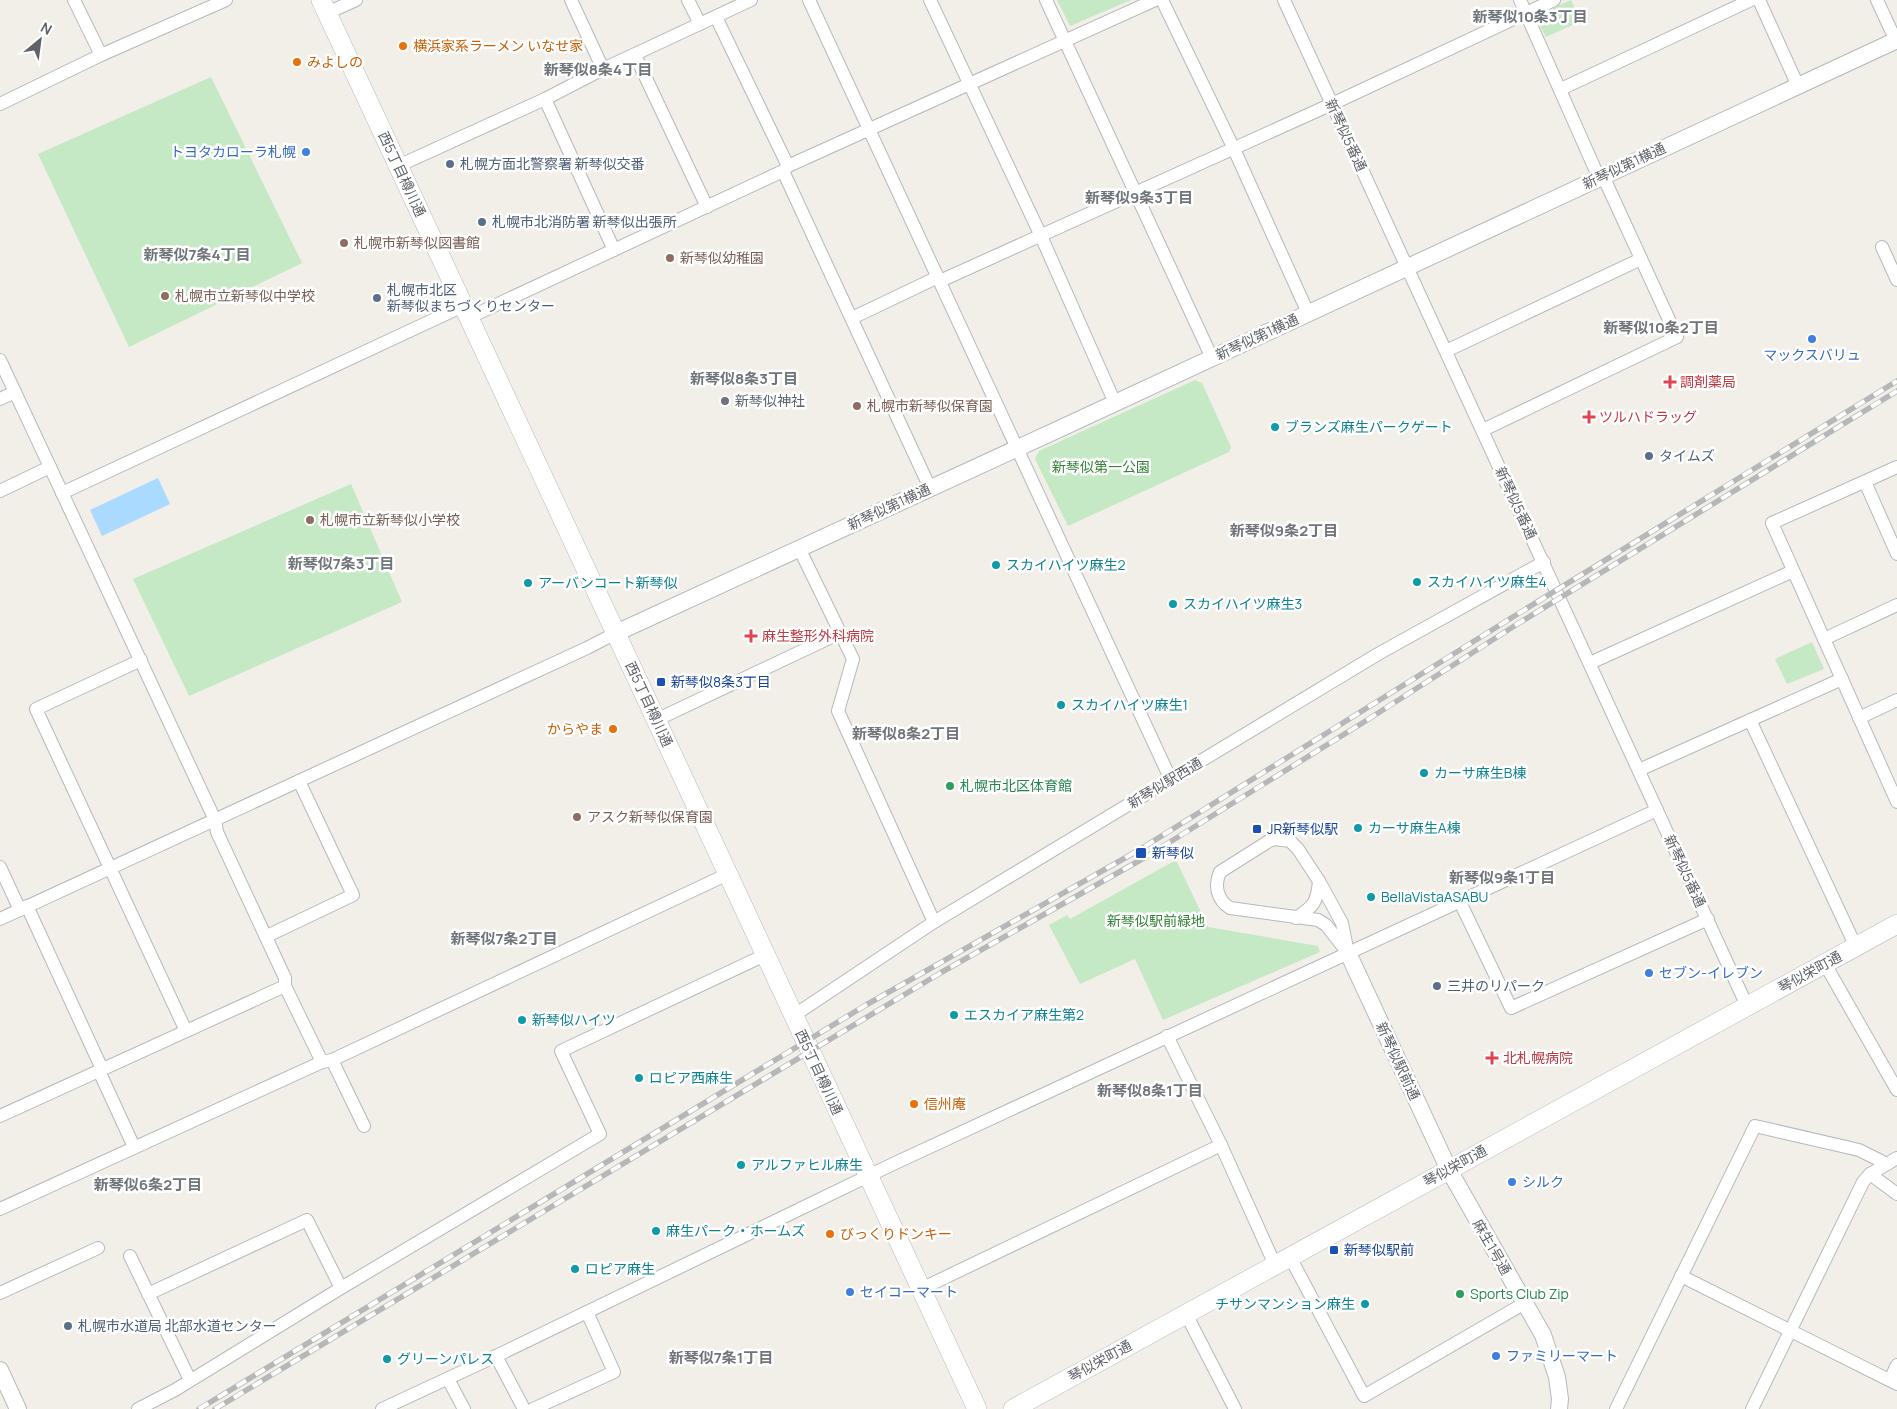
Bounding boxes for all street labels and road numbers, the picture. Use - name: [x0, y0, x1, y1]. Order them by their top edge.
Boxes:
- street label: 新琴似5番通: [1321, 95, 1372, 174]
- street label: 西5丁目樽川通: [374, 128, 431, 220]
- street label: 新琴似第1横通: [1579, 138, 1668, 193]
- street label: 新琴似第1横通: [1212, 309, 1301, 364]
- street label: 新琴似5番通: [1491, 463, 1542, 542]
- street label: 新琴似第1横通: [844, 479, 933, 534]
- street label: 西5丁目樽川通: [621, 658, 678, 750]
- street label: 新琴似駅西通: [1124, 753, 1206, 812]
- street label: 新琴似5番通: [1660, 831, 1711, 910]
- street label: 琴似栄町通: [1775, 946, 1845, 997]
- street label: 新琴似駅前通: [1372, 1019, 1425, 1103]
- street label: 西5丁目樽川通: [791, 1026, 848, 1118]
- street label: 琴似栄町通: [1420, 1140, 1490, 1191]
- street label: 麻生1号通: [1469, 1215, 1516, 1278]
- street label: 琴似栄町通: [1065, 1335, 1135, 1386]

